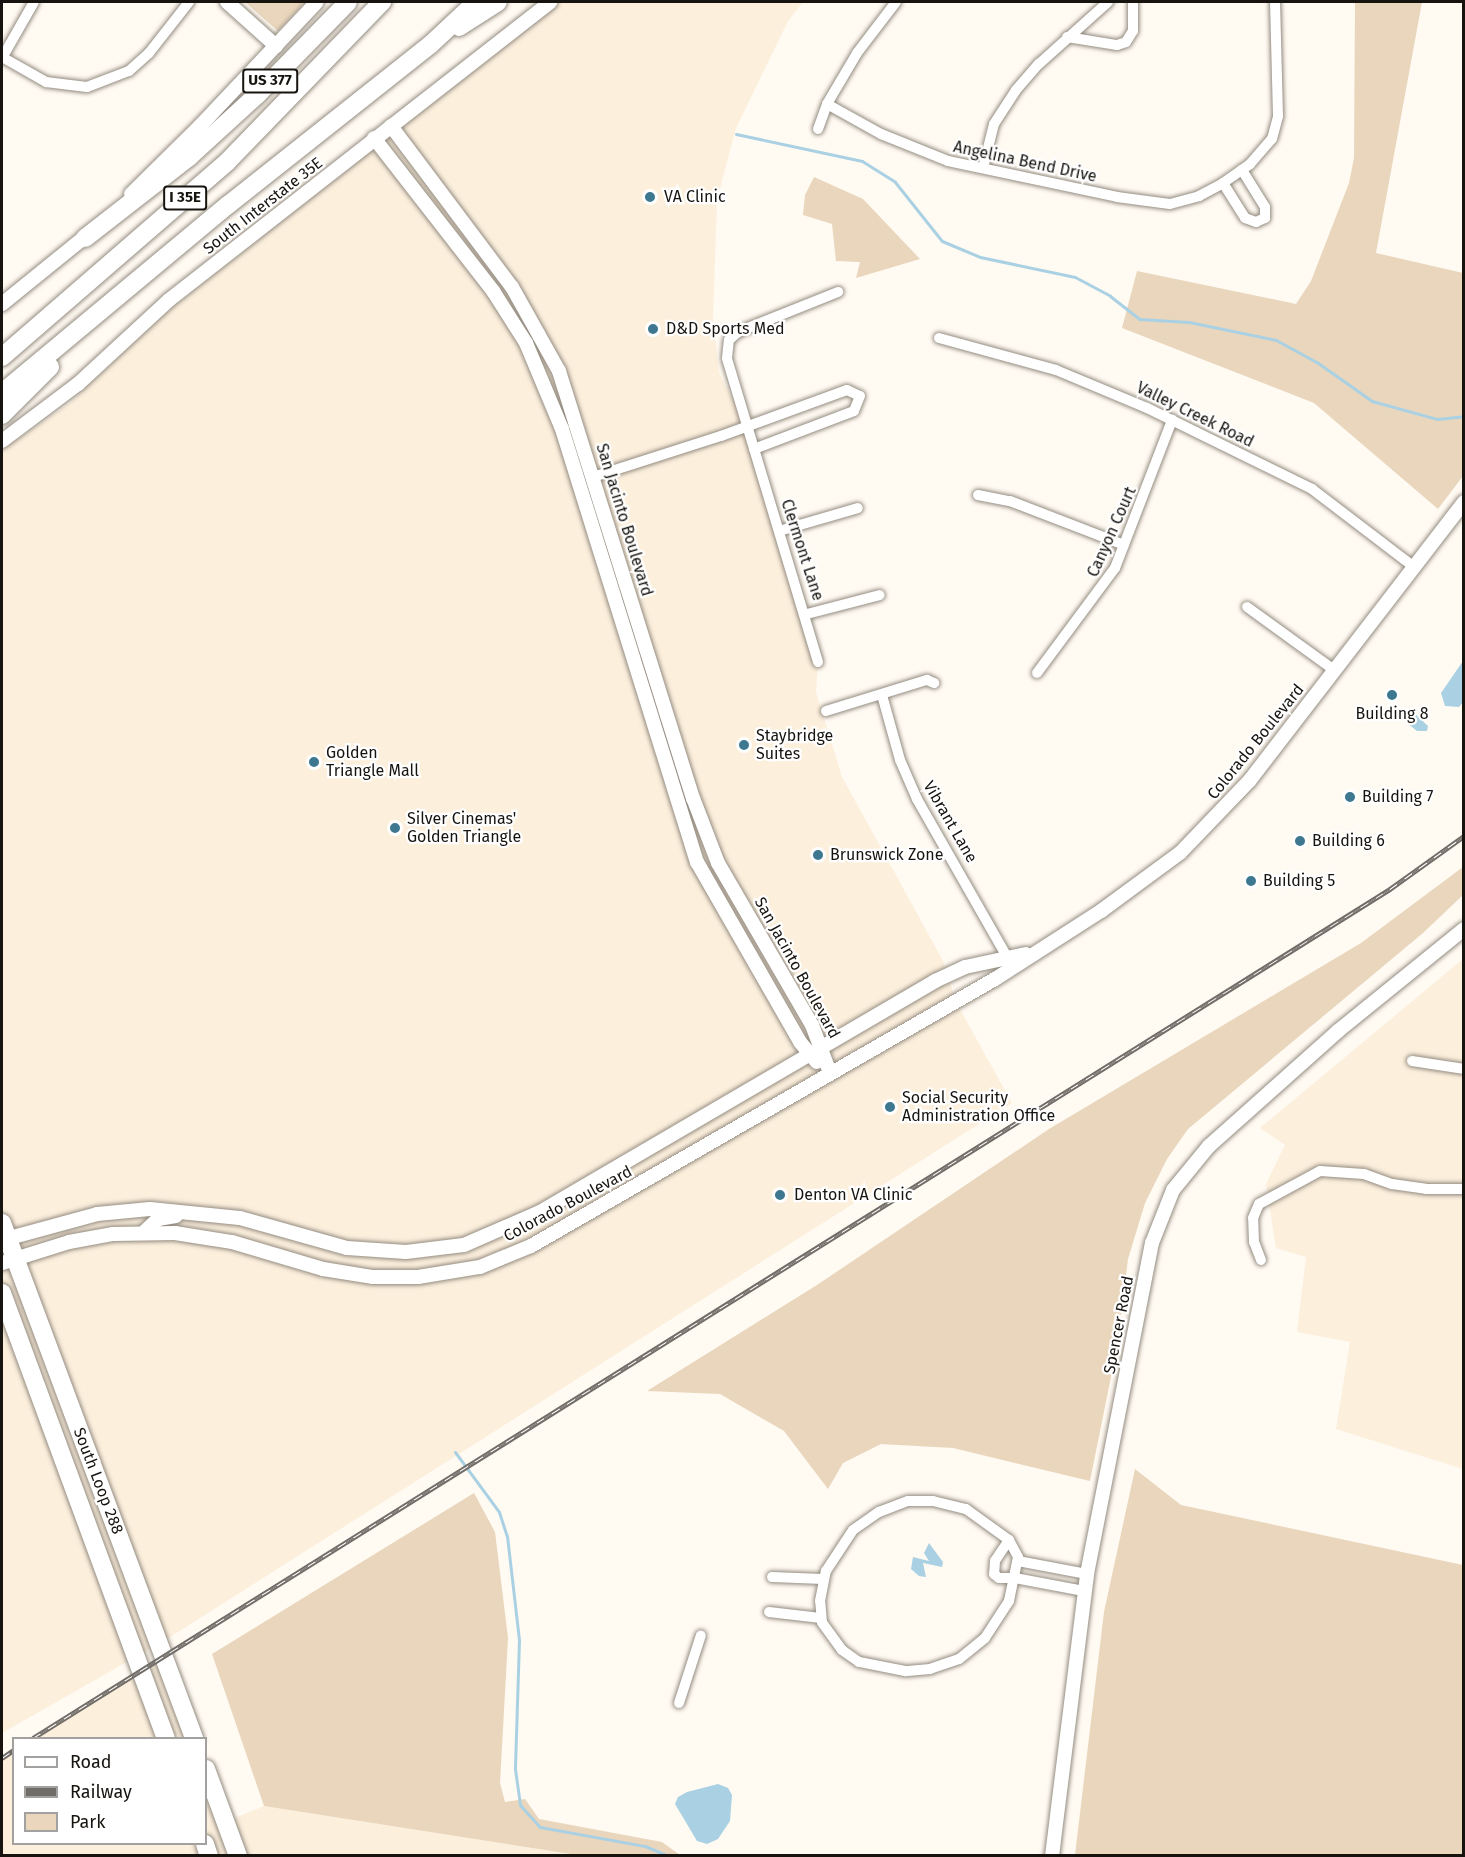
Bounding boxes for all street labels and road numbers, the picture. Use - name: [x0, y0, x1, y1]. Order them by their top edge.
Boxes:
- road number: US 377: [242, 69, 298, 93]
- street label: Angelina Bend Drive: [952, 137, 1098, 187]
- street label: South Interstate 35E: [200, 154, 326, 258]
- road number: I 35E: [162, 186, 207, 210]
- street label: Valley Creek Road: [1133, 378, 1257, 452]
- street label: San Jacinto Boulevard: [592, 441, 656, 599]
- street label: Canyon Court: [1084, 484, 1140, 580]
- street label: Clermont Lane: [777, 497, 827, 603]
- street label: Colorado Boulevard: [1204, 681, 1308, 803]
- street label: Vibrant Lane: [919, 778, 981, 866]
- street label: San Jacinto Boulevard: [750, 894, 844, 1042]
- street label: Colorado Boulevard: [501, 1162, 635, 1246]
- street label: Spencer Road: [1100, 1274, 1138, 1376]
- street label: South Loop 288: [69, 1425, 127, 1537]

